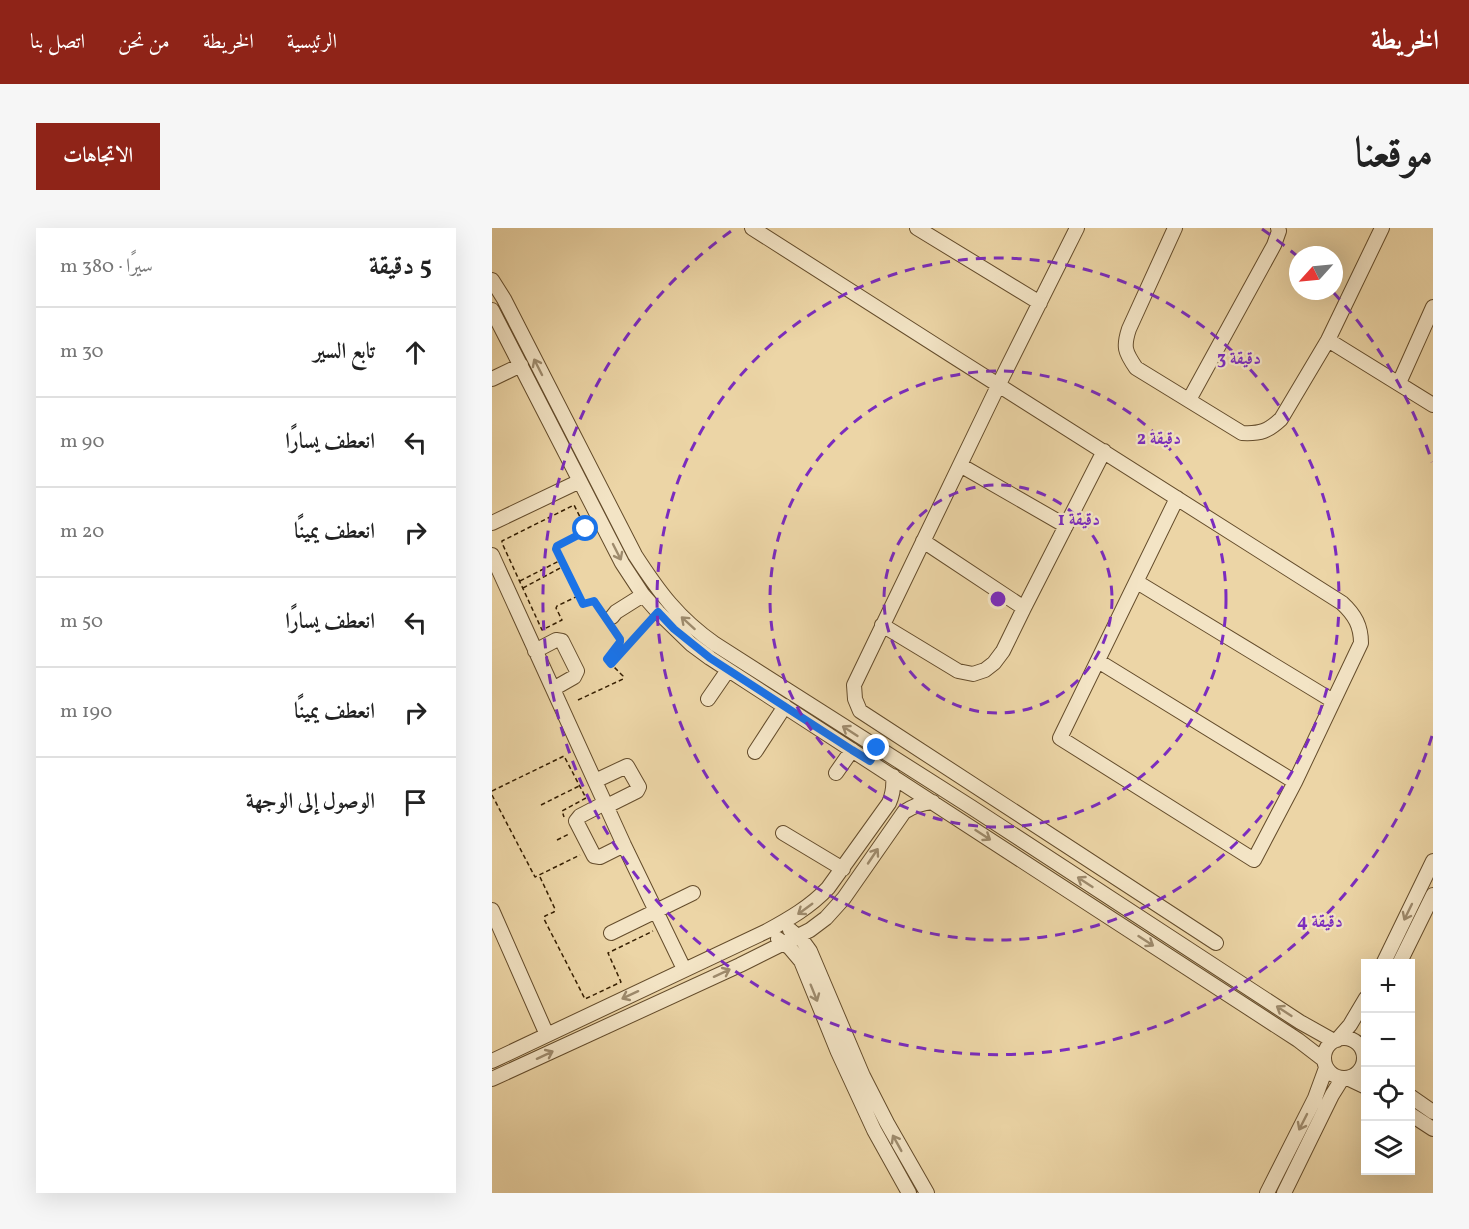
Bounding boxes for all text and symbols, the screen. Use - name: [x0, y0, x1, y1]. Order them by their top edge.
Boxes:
- text: الخريطة: [1371, 22, 1439, 61]
- text: اتصل بنا: [30, 28, 85, 57]
- text: من نحن: [118, 28, 170, 57]
- text: الخريطة: [203, 28, 254, 57]
- text: الرئيسية: [287, 28, 337, 57]
- button: الاتجاهات: [36, 123, 160, 190]
- text: موقعنا: [1355, 126, 1433, 185]
- north arrow: [1289, 246, 1343, 300]
- text: 5 دقيقة: [369, 249, 432, 285]
- text: سيرًا · 380 m: [60, 253, 153, 281]
- icon: ahead: [399, 336, 432, 369]
- text: تابع السير: [313, 337, 375, 368]
- text: 30 m: [60, 338, 104, 366]
- text: 3 دقيقة: [1217, 347, 1261, 372]
- one-way arrow: [532, 358, 544, 376]
- icon: left: [399, 426, 432, 459]
- text: انعطف يسارًا: [285, 427, 375, 458]
- text: 2 دقيقة: [1137, 427, 1181, 452]
- text: 90 m: [60, 428, 105, 456]
- text: 1 دقيقة: [1058, 508, 1100, 533]
- route start: [572, 515, 598, 541]
- icon: right: [399, 516, 432, 549]
- text: انعطف يمينًا: [294, 517, 375, 548]
- text: 20 m: [60, 518, 104, 546]
- one-way arrow: [612, 542, 623, 560]
- centre of rings: [988, 589, 1008, 609]
- icon: left: [399, 606, 432, 639]
- text: انعطف يسارًا: [285, 607, 375, 638]
- text: 50 m: [60, 608, 103, 636]
- one-way arrow: [681, 616, 696, 630]
- icon: right: [399, 696, 432, 729]
- text: انعطف يمينًا: [294, 697, 375, 728]
- text: 190 m: [60, 698, 112, 726]
- one-way arrow: [842, 725, 859, 738]
- route end: [863, 734, 889, 760]
- icon: arrive: [399, 786, 432, 819]
- text: الوصول إلى الوجهة: [246, 787, 375, 818]
- one-way arrow: [974, 829, 991, 841]
- one-way arrow: [867, 849, 879, 865]
- one-way arrow: [1078, 876, 1094, 888]
- one-way arrow: [797, 903, 813, 915]
- one-way arrow: [1401, 903, 1413, 921]
- text: 4 دقيقة: [1297, 910, 1343, 935]
- one-way arrow: [1138, 935, 1154, 947]
- map controls: [1361, 959, 1415, 1175]
- button: +: [1361, 959, 1415, 1013]
- one-way arrow: [713, 966, 731, 977]
- one-way arrow: [809, 983, 820, 1001]
- one-way arrow: [622, 989, 640, 1001]
- one-way arrow: [1276, 1005, 1293, 1017]
- button: −: [1361, 1013, 1415, 1067]
- one-way arrow: [536, 1048, 554, 1059]
- button: locate: [1361, 1067, 1415, 1121]
- one-way arrow: [1297, 1112, 1308, 1130]
- button: layers: [1361, 1121, 1415, 1175]
- one-way arrow: [891, 1134, 903, 1151]

